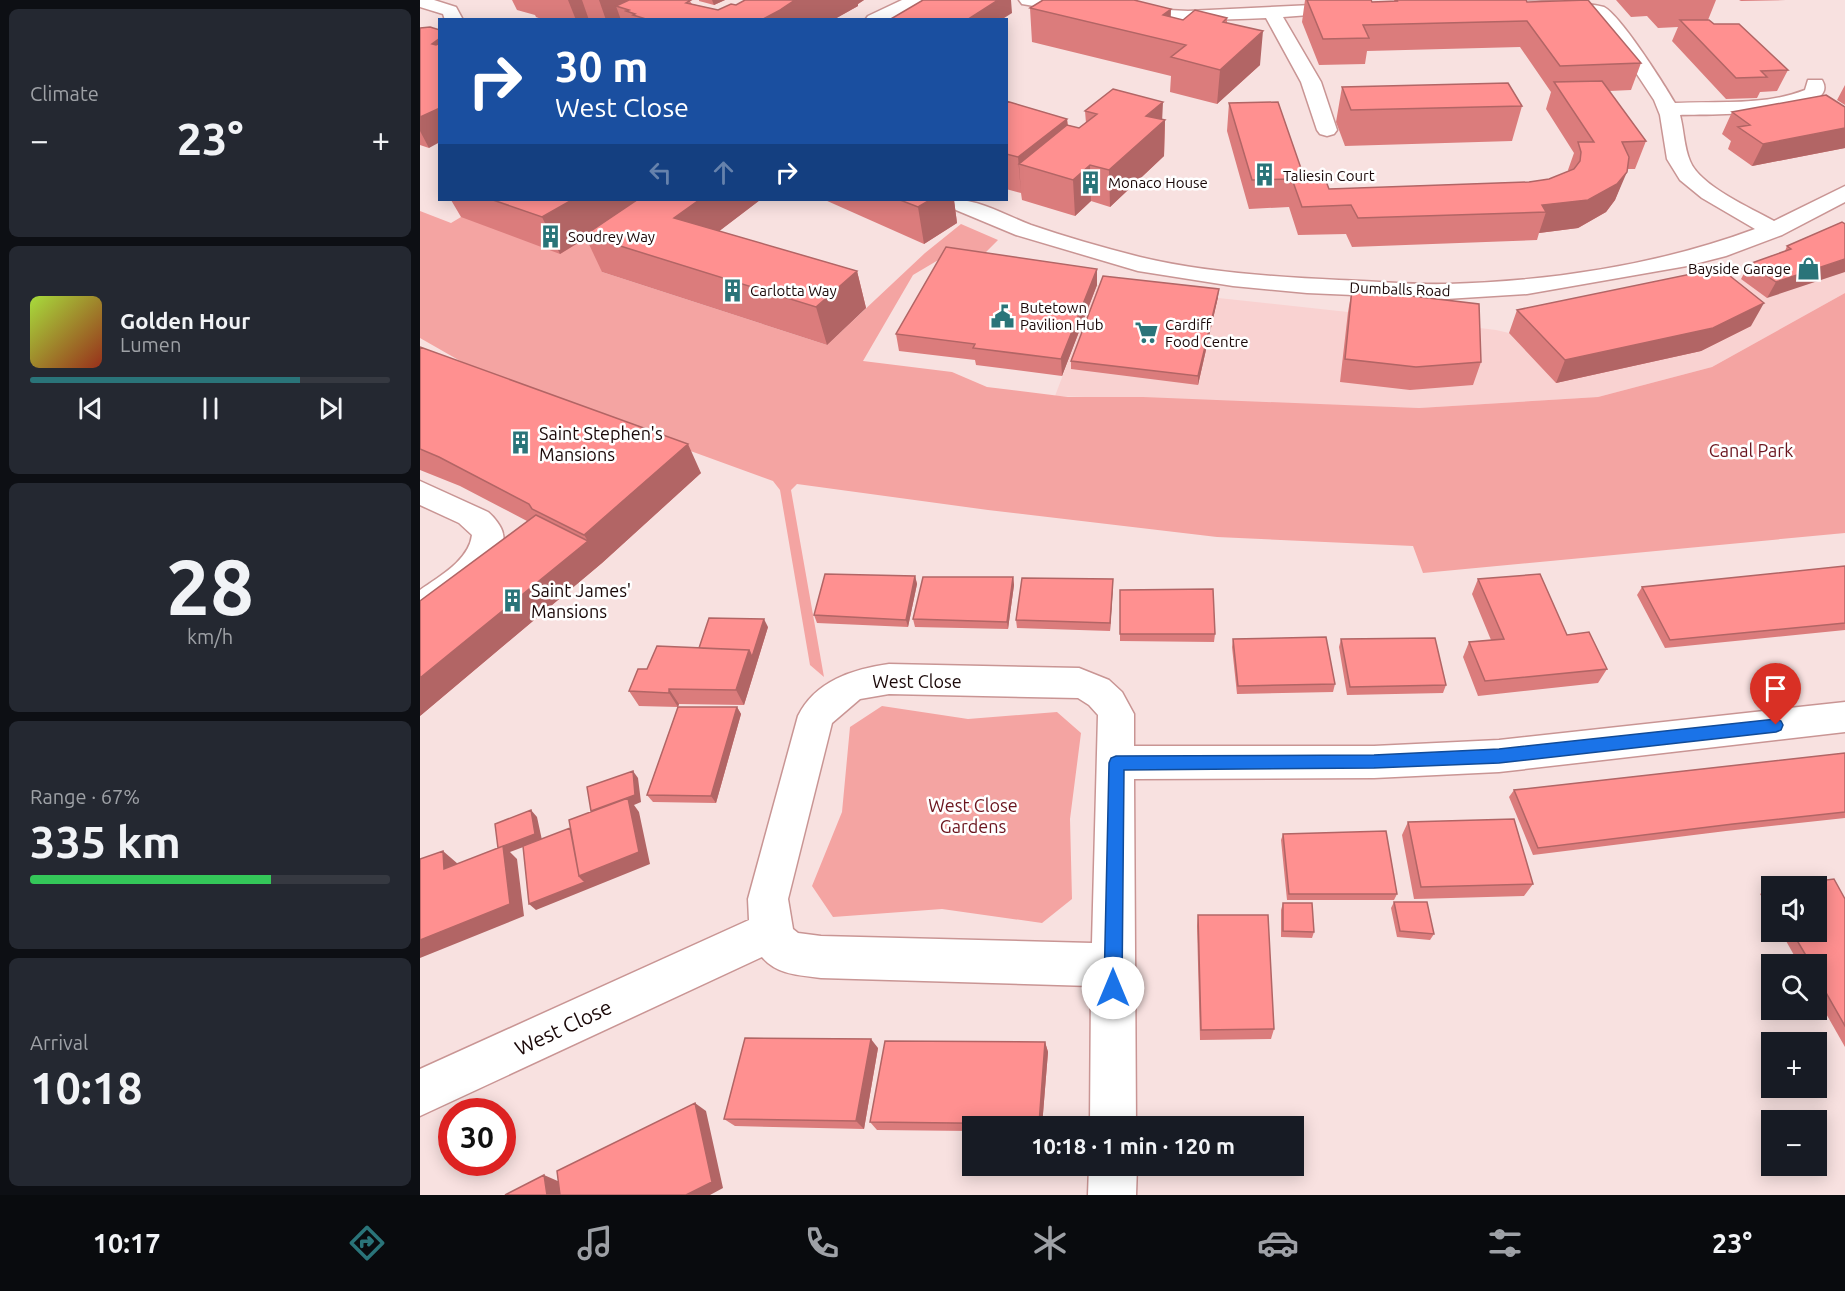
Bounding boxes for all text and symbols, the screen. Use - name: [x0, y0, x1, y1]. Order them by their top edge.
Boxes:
- icon: right: [456, 42, 534, 120]
- text: 30 m: [555, 43, 649, 90]
- text: Climate: [30, 82, 99, 105]
- text: West Close: [555, 92, 689, 122]
- text: 23°: [177, 113, 243, 164]
- text: −: [30, 121, 49, 158]
- text: +: [371, 121, 390, 158]
- icon: left: [644, 156, 677, 189]
- icon: ahead: [707, 156, 740, 189]
- icon: right: [770, 156, 803, 189]
- building icon: Taliesin Court: [1252, 162, 1278, 188]
- place label: Taliesin Court: [1283, 167, 1375, 184]
- building icon: Monaco House: [1077, 169, 1103, 195]
- place label: Monaco House: [1108, 174, 1208, 191]
- building icon: Soudrey Way: [537, 223, 563, 249]
- place label: Soudrey Way: [568, 228, 655, 245]
- shop icon: Bayside Garage: [1796, 255, 1822, 281]
- place label: Bayside Garage: [1688, 260, 1791, 277]
- building icon: Carlotta Way: [719, 277, 745, 303]
- street label: Dumballs Road: [1349, 279, 1451, 299]
- place label: Carlotta Way: [750, 282, 837, 299]
- place label: Butetown Pavilion Hub: [1020, 299, 1104, 333]
- public building icon: Butetown Pavilion Hub: [989, 303, 1015, 329]
- text: Golden Hour: [120, 308, 250, 333]
- place label: Cardiff Food Centre: [1165, 316, 1249, 350]
- supermarket icon: Cardiff Food Centre: [1134, 320, 1160, 346]
- text: Lumen: [120, 333, 181, 356]
- icon: previous: [74, 392, 107, 425]
- icon: pause: [194, 392, 227, 425]
- icon: next: [314, 392, 347, 425]
- place label: Saint Stephen's Mansions: [539, 423, 663, 464]
- building icon: Saint Stephen's Mansions: [508, 430, 534, 456]
- park label: Canal Park: [1709, 440, 1793, 460]
- text: 28: [166, 542, 254, 630]
- place label: Saint James' Mansions: [531, 580, 631, 621]
- building icon: Saint James' Mansions: [500, 587, 526, 613]
- text: km/h: [187, 625, 233, 648]
- pin: [1750, 663, 1801, 725]
- street label: West Close: [872, 671, 962, 691]
- icon: arrive: [1759, 672, 1792, 705]
- text: Range · 67%: [30, 785, 140, 808]
- park label: West Close Gardens: [928, 795, 1018, 836]
- text: 335 km: [30, 816, 181, 867]
- map controls: [1761, 876, 1827, 1176]
- button: sound: [1761, 876, 1827, 942]
- button: search: [1761, 954, 1827, 1020]
- position arrow: [1081, 956, 1145, 1020]
- street label: West Close: [511, 994, 615, 1060]
- text: Arrival: [30, 1031, 88, 1054]
- button: +: [1761, 1032, 1827, 1098]
- text: 10:18: [30, 1062, 143, 1113]
- speed limit sign: 30: [438, 1098, 516, 1176]
- button: −: [1761, 1110, 1827, 1176]
- text: 10:18 · 1 min · 120 m: [1031, 1133, 1235, 1158]
- icon: directions: [346, 1222, 388, 1264]
- icon: music: [574, 1222, 616, 1264]
- icon: phone: [801, 1222, 843, 1264]
- icon: climate: [1029, 1222, 1071, 1264]
- icon: car: [1257, 1222, 1299, 1264]
- icon: filters: [1484, 1222, 1526, 1264]
- text: 10:17: [93, 1228, 160, 1258]
- text: 23°: [1712, 1228, 1752, 1258]

